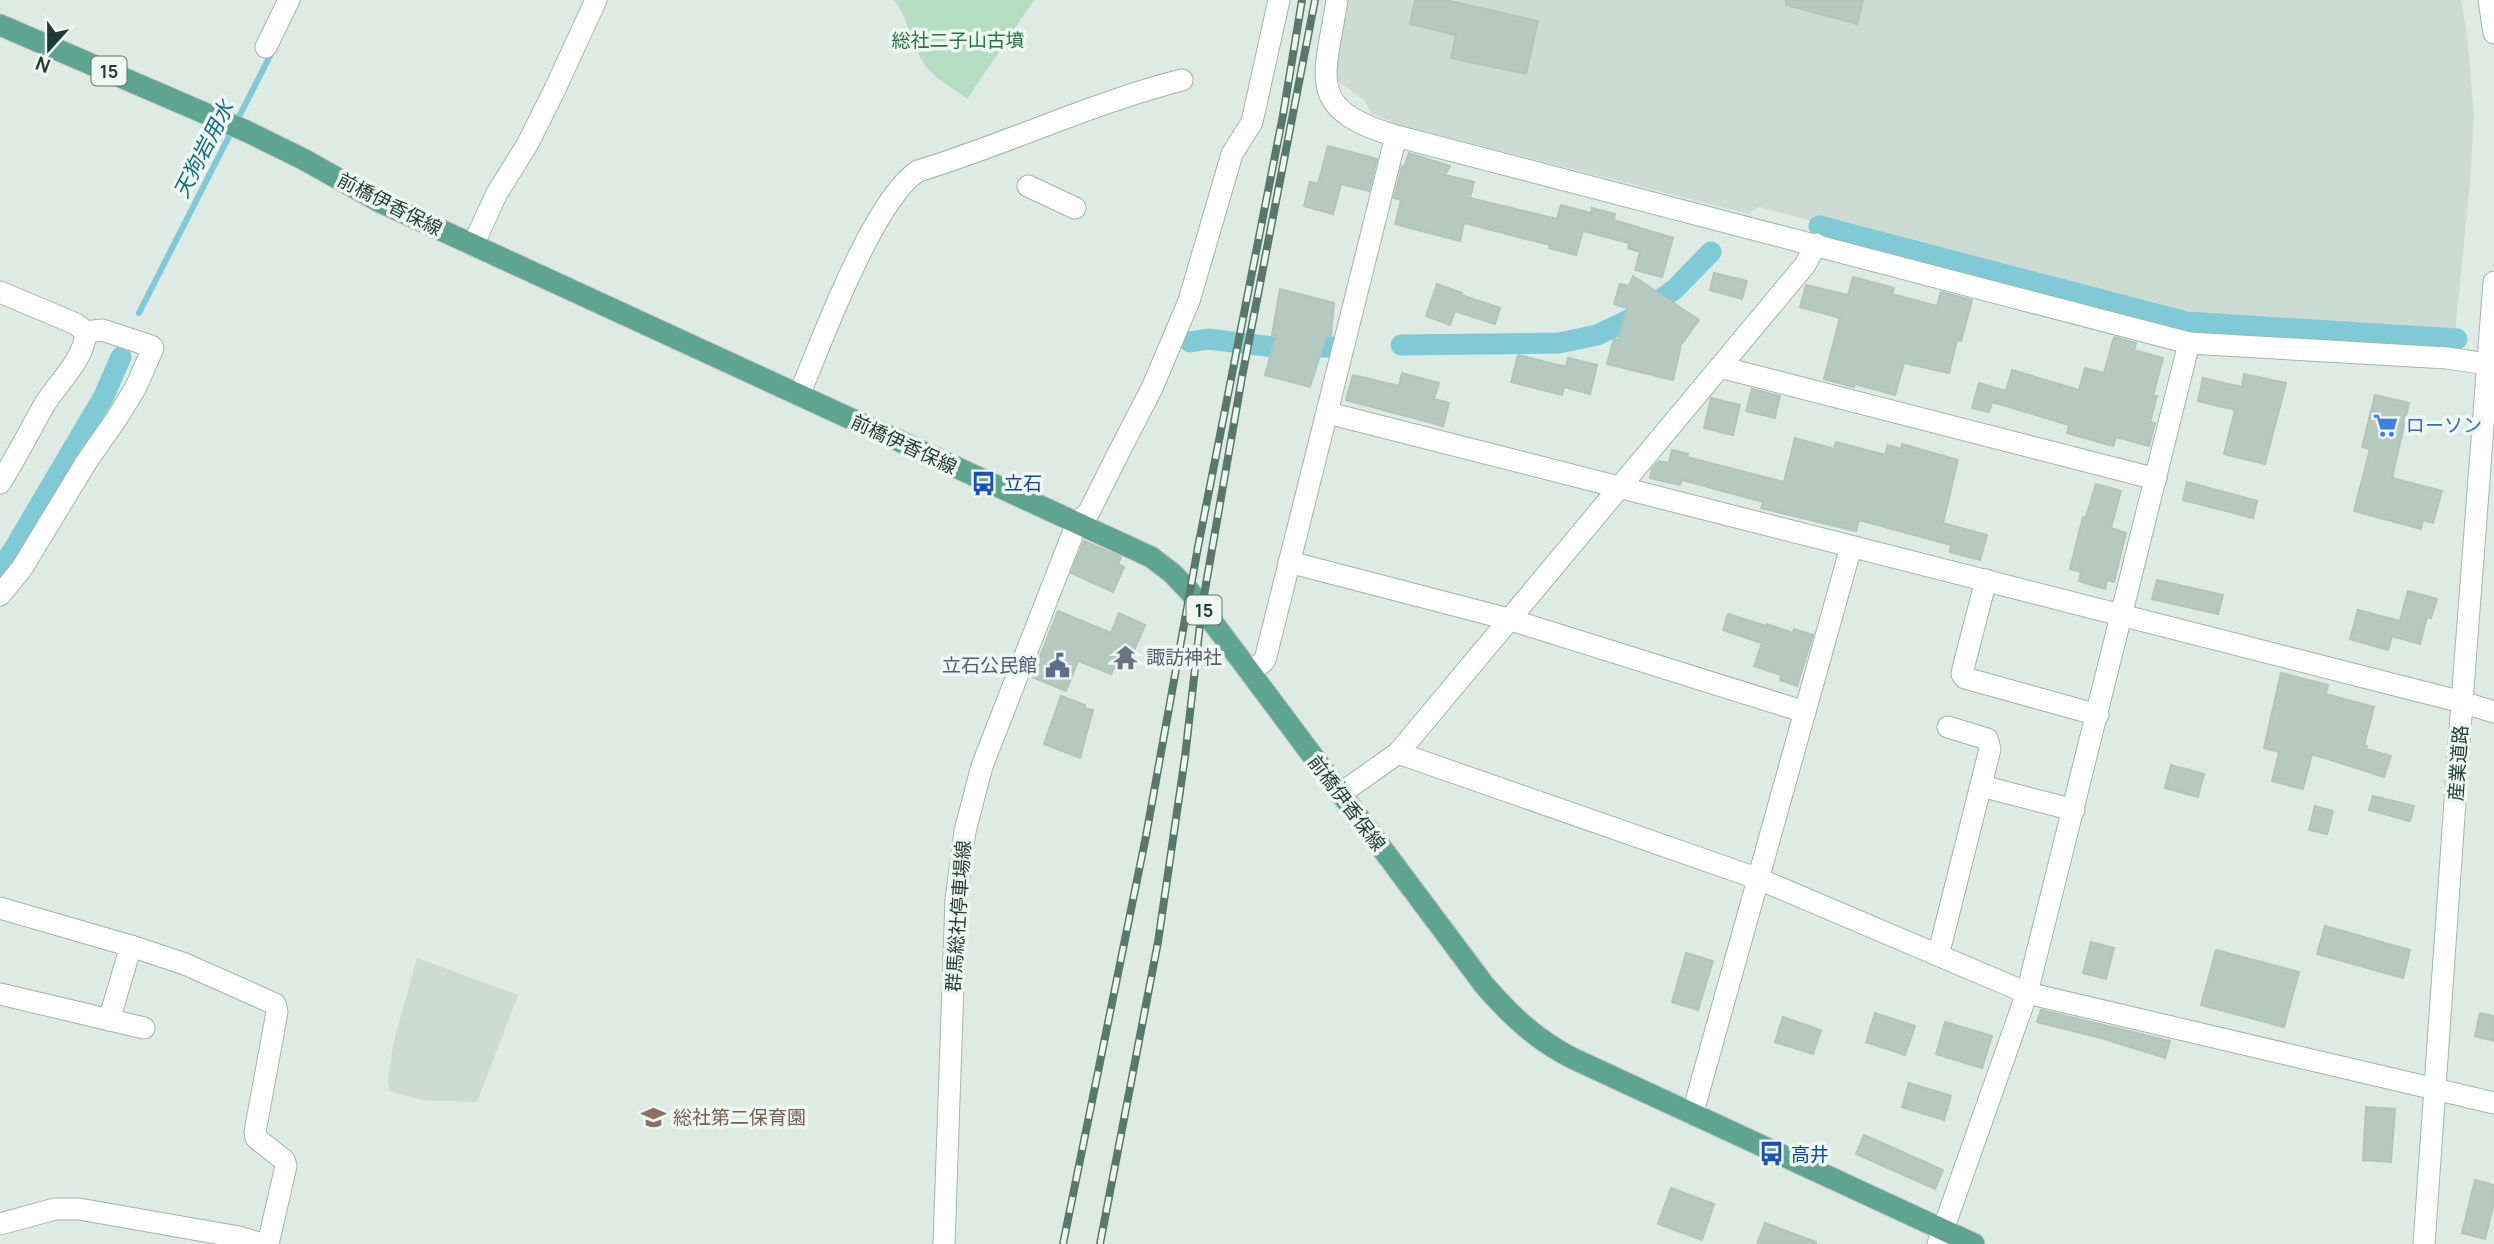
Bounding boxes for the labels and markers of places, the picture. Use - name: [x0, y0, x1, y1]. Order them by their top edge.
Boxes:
- supermarket icon: ローソン: [2372, 411, 2400, 439]
- place label: ローソン: [2406, 412, 2482, 438]
- bus stop icon: 立石: [970, 469, 998, 497]
- place label: 立石: [1004, 470, 1042, 496]
- temple icon: 諏訪神社: [1112, 643, 1140, 671]
- place label: 諏訪神社: [1146, 644, 1222, 670]
- public building icon: 立石公民館: [1043, 651, 1071, 679]
- place label: 立石公民館: [942, 652, 1037, 678]
- school or university icon: 総社第二保育園: [639, 1103, 667, 1131]
- place label: 総社第二保育園: [673, 1104, 806, 1130]
- bus stop icon: 高井: [1757, 1140, 1785, 1168]
- place label: 高井: [1791, 1141, 1829, 1167]

